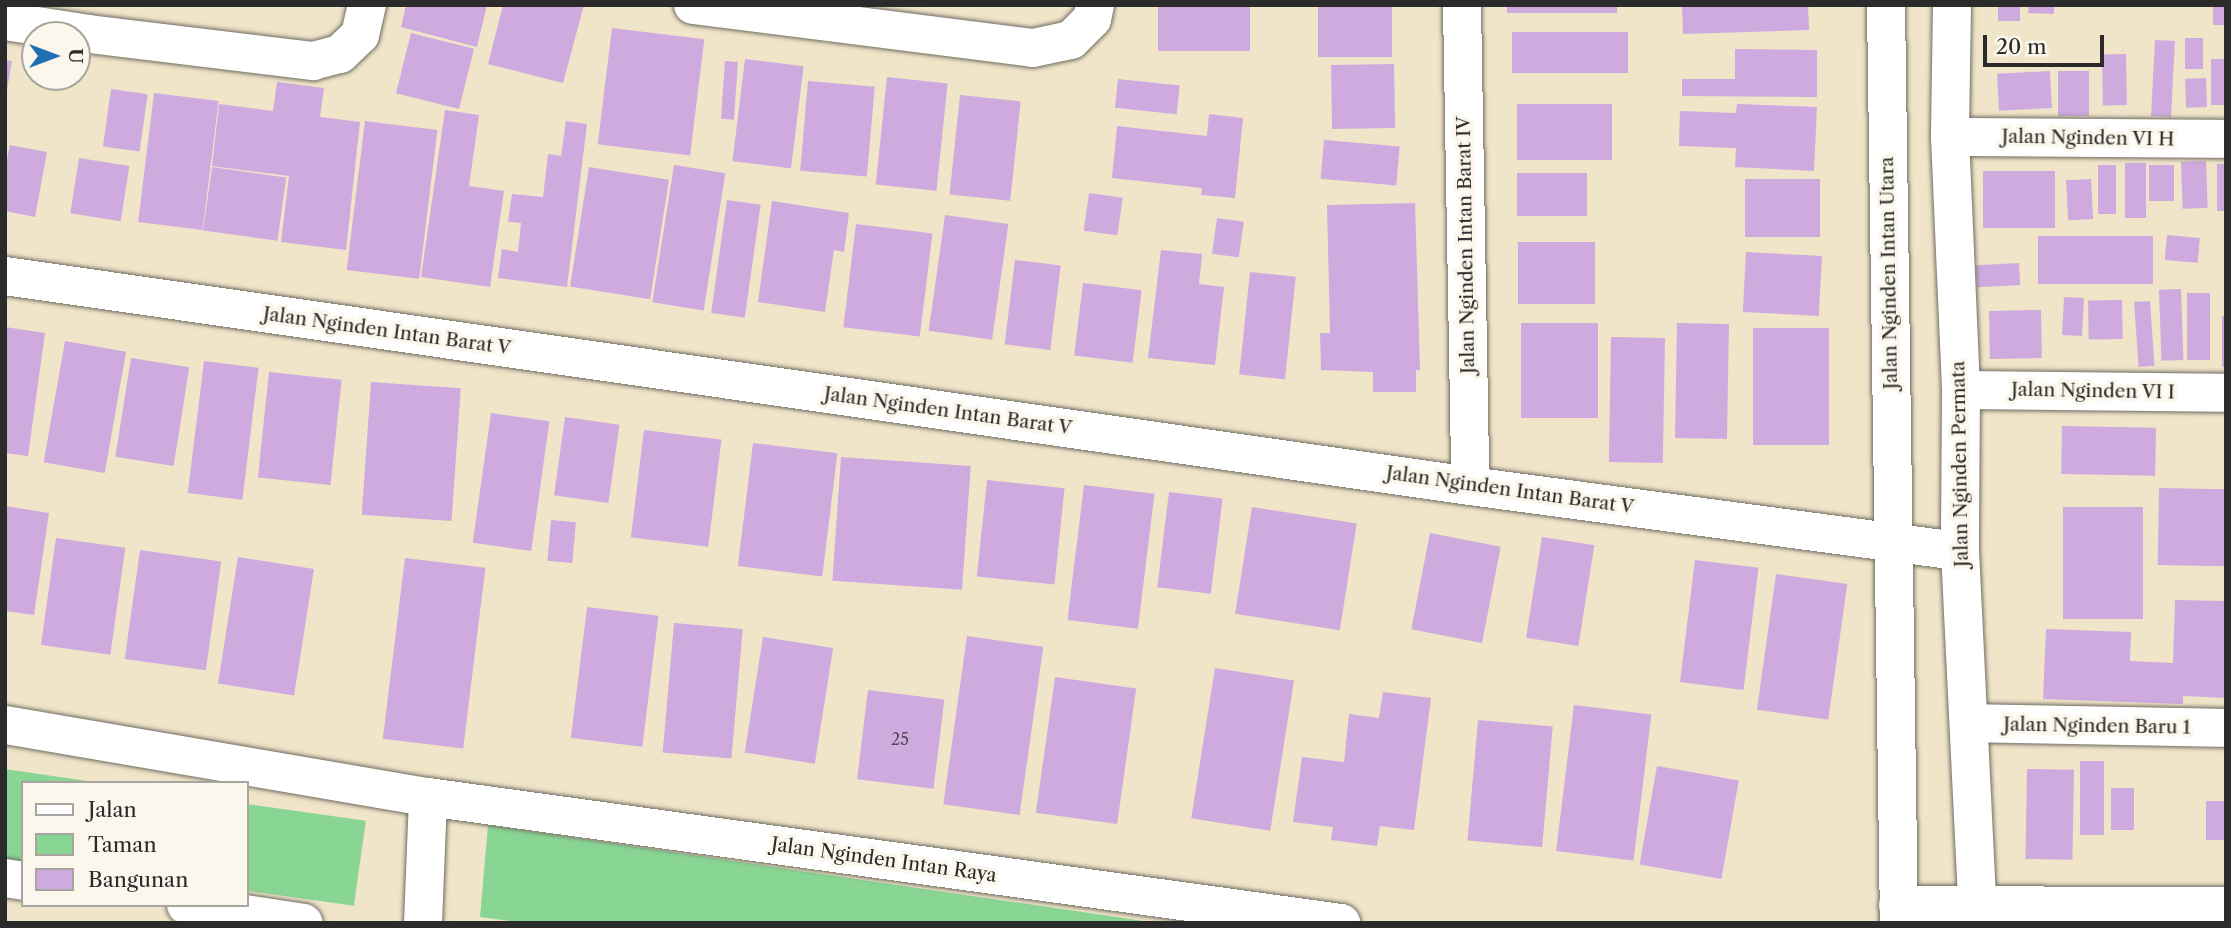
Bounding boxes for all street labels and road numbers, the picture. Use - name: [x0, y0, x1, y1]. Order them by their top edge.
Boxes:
- street label: Jalan Nginden Intan Barat IV: [1452, 116, 1480, 374]
- street label: Jalan Nginden VI H: [2001, 125, 2175, 151]
- street label: Jalan Nginden Intan Utara: [1876, 156, 1902, 390]
- street label: Jalan Nginden Intan Barat V: [261, 302, 513, 360]
- street label: Jalan Nginden Permata: [1947, 361, 1973, 567]
- street label: Jalan Nginden VI I: [2011, 378, 2175, 404]
- street label: Jalan Nginden Intan Barat V: [822, 382, 1074, 440]
- street label: Jalan Nginden Intan Barat V: [1384, 461, 1636, 519]
- street label: Jalan Nginden Baru 1: [2003, 713, 2191, 739]
- street label: Jalan Nginden Intan Raya: [770, 833, 998, 887]

